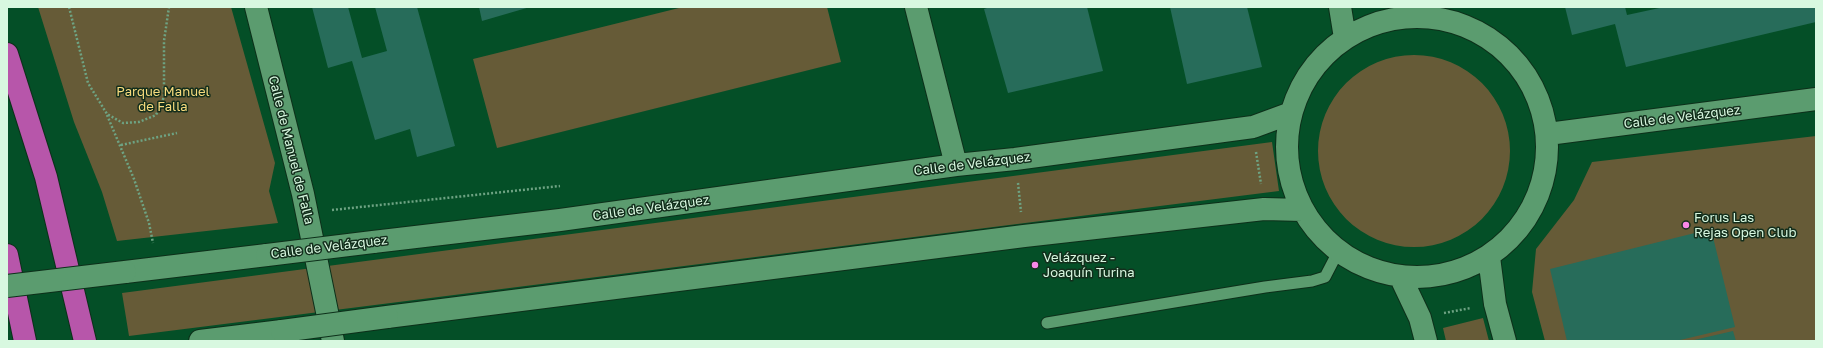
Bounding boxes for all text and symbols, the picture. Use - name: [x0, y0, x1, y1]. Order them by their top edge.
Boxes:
- street label: Calle de Manuel de Falla: [265, 74, 317, 226]
- park label: Parque Manuel de Falla: [116, 84, 210, 115]
- street label: Calle de Velázquez: [1623, 102, 1741, 132]
- street label: Calle de Velázquez: [913, 149, 1031, 179]
- street label: Calle de Velázquez: [592, 192, 710, 224]
- place label: Forus Las Rejas Open Club: [1694, 210, 1796, 241]
- marker: Forus Las Rejas Open Club: [1681, 220, 1691, 230]
- street label: Calle de Velázquez: [270, 232, 388, 262]
- place label: Velázquez - Joaquín Turina: [1043, 250, 1135, 281]
- marker: Velázquez - Joaquín Turina: [1030, 260, 1040, 270]

